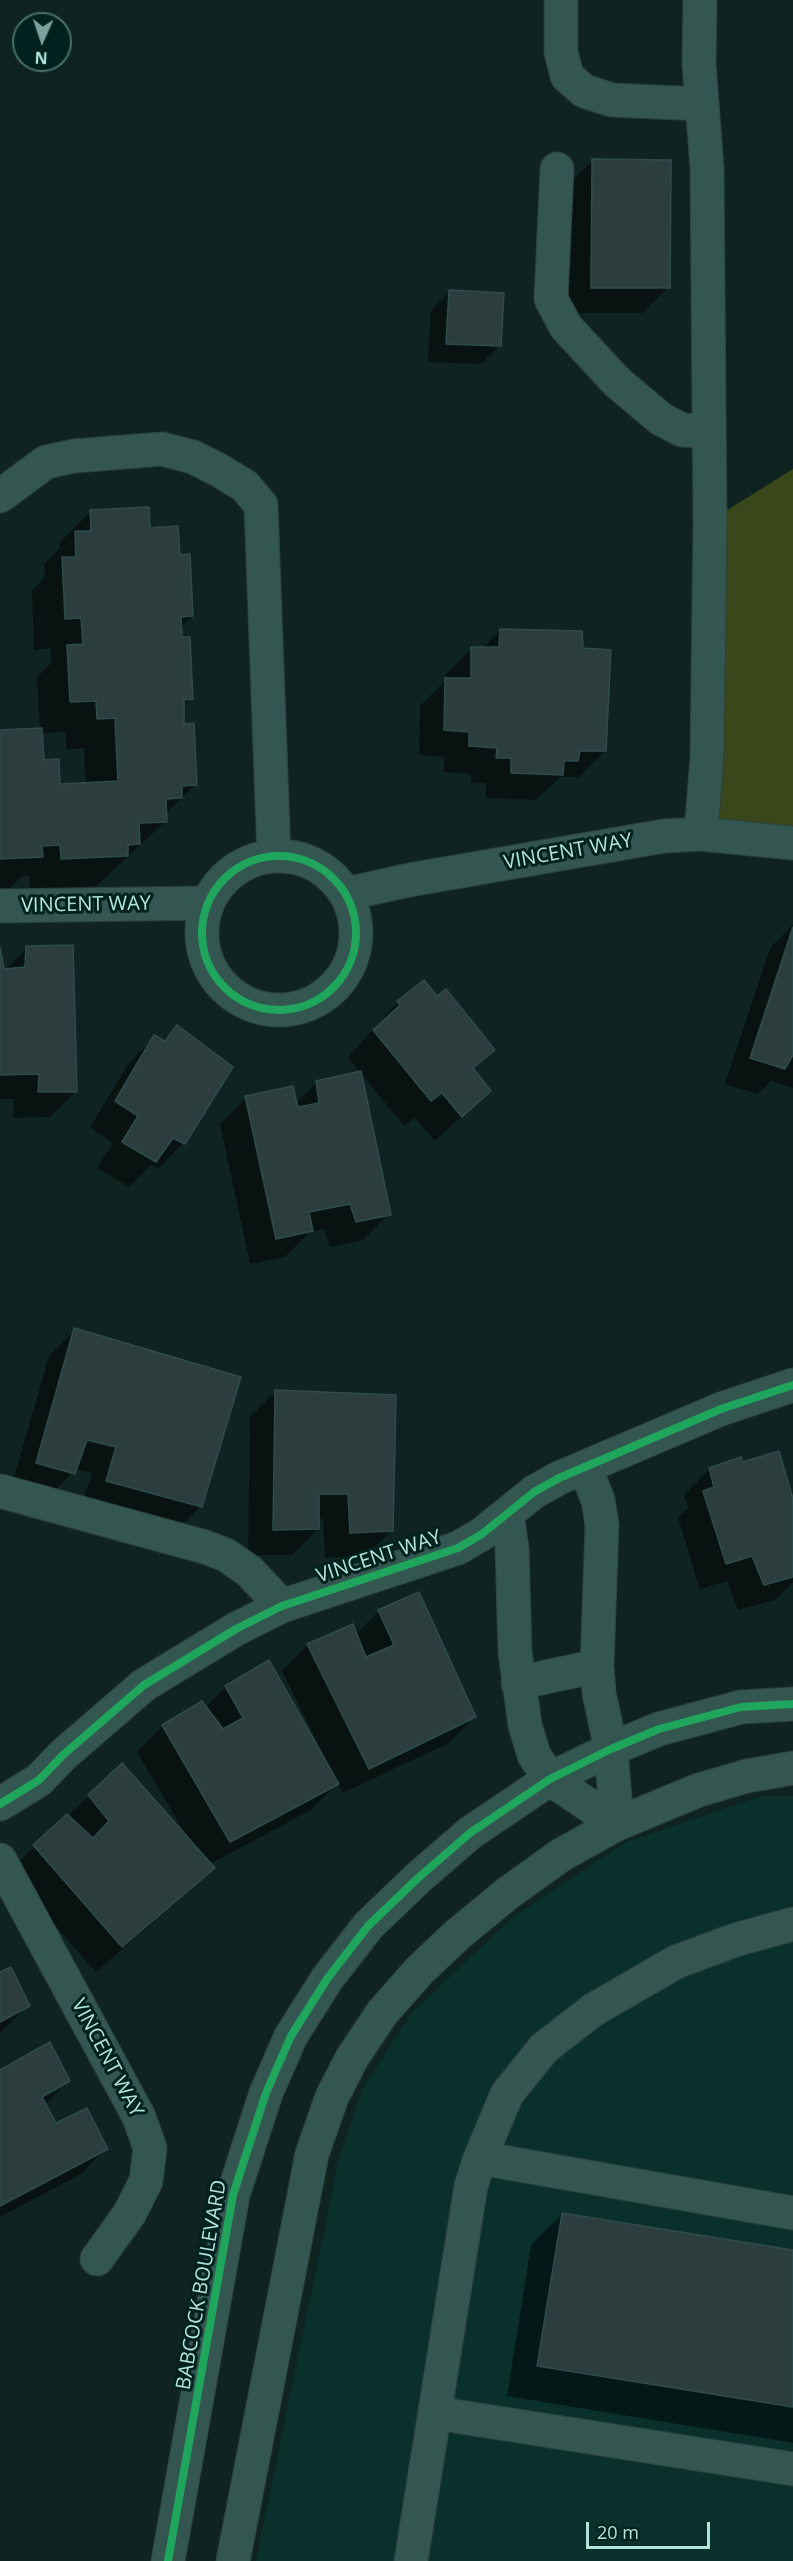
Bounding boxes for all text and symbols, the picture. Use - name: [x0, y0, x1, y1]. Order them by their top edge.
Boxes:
- north arrow: [12, 12, 72, 72]
- text: N: [34, 47, 48, 69]
- street label: VINCENT WAY: [502, 829, 634, 875]
- street label: VINCENT WAY: [21, 892, 151, 918]
- street label: VINCENT WAY: [314, 1526, 444, 1588]
- street label: VINCENT WAY: [66, 1995, 148, 2121]
- street label: BABCOCK BOULEVARD: [172, 2178, 232, 2392]
- scale bar: [589, 2510, 714, 2548]
- text: 20 m: [597, 2520, 639, 2544]

